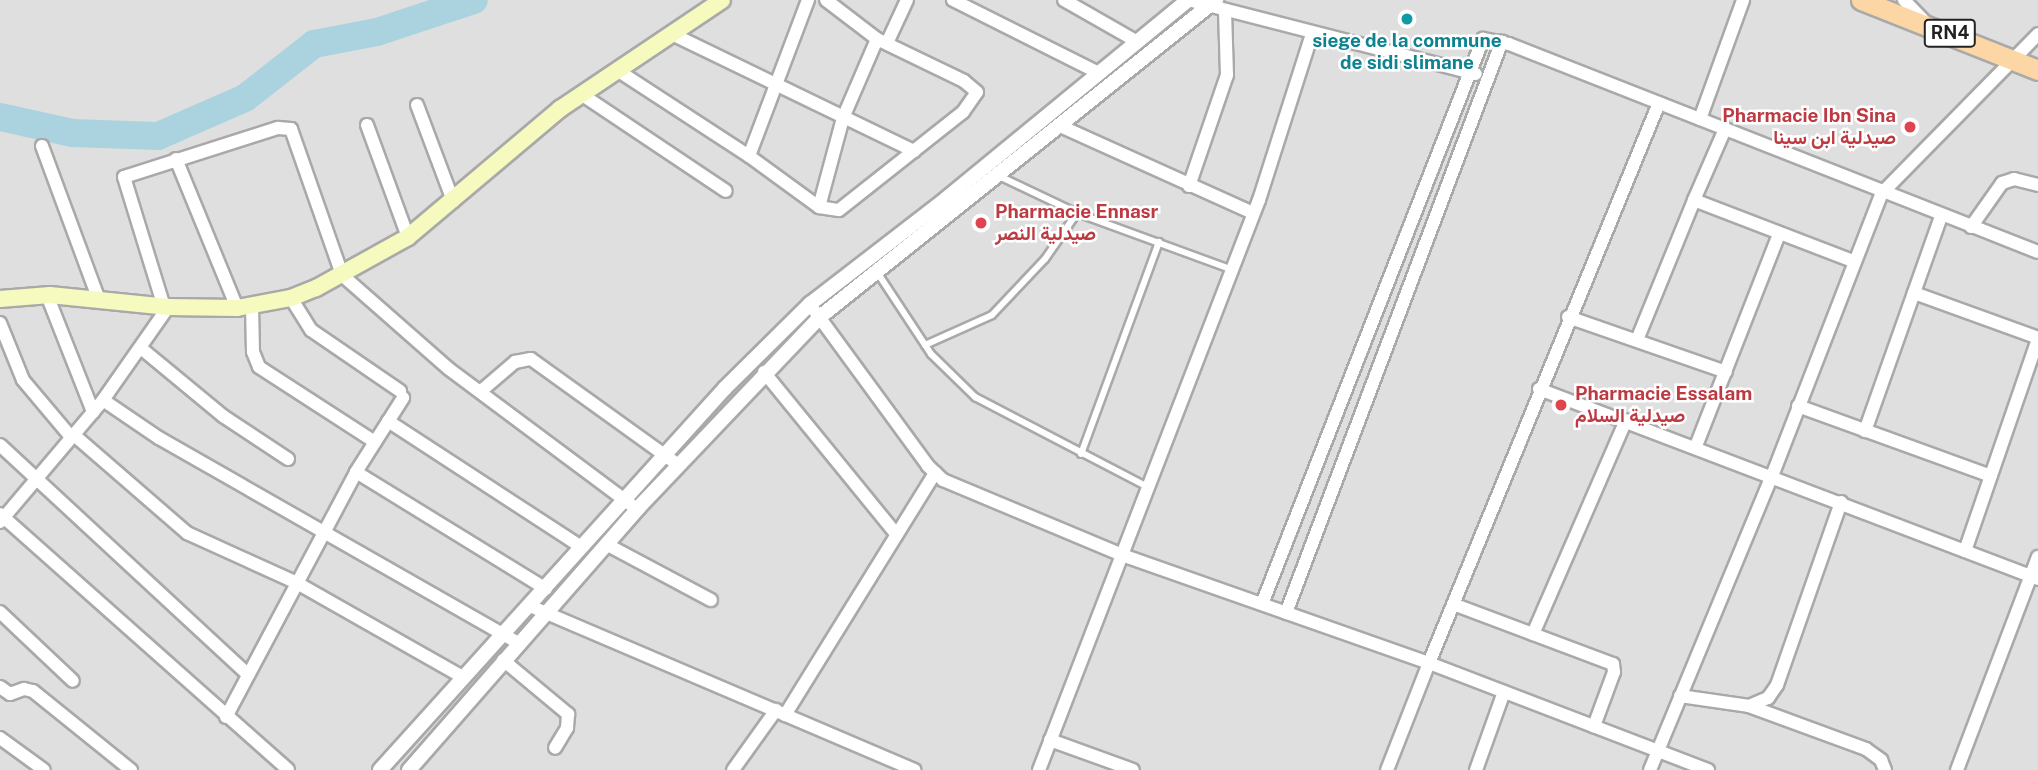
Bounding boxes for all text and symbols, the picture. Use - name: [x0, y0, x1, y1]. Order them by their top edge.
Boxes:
- marker: siege de la commune de sidi slimane: [1399, 11, 1415, 27]
- road number: RN4: [1924, 18, 1976, 48]
- place label: siege de la commune de sidi slimane: [1312, 30, 1502, 74]
- place label: Pharmacie Ibn Sina صيدلية ابن سينا: [1722, 105, 1896, 149]
- marker: Pharmacie Ibn Sina صيدلية ابن سينا: [1902, 119, 1918, 135]
- place label: Pharmacie Ennasr صيدلية النصر: [995, 201, 1158, 245]
- marker: Pharmacie Ennasr صيدلية النصر: [973, 215, 989, 231]
- place label: Pharmacie Essalam صيدلية السلام: [1575, 383, 1752, 427]
- marker: Pharmacie Essalam صيدلية السلام: [1553, 397, 1569, 413]

